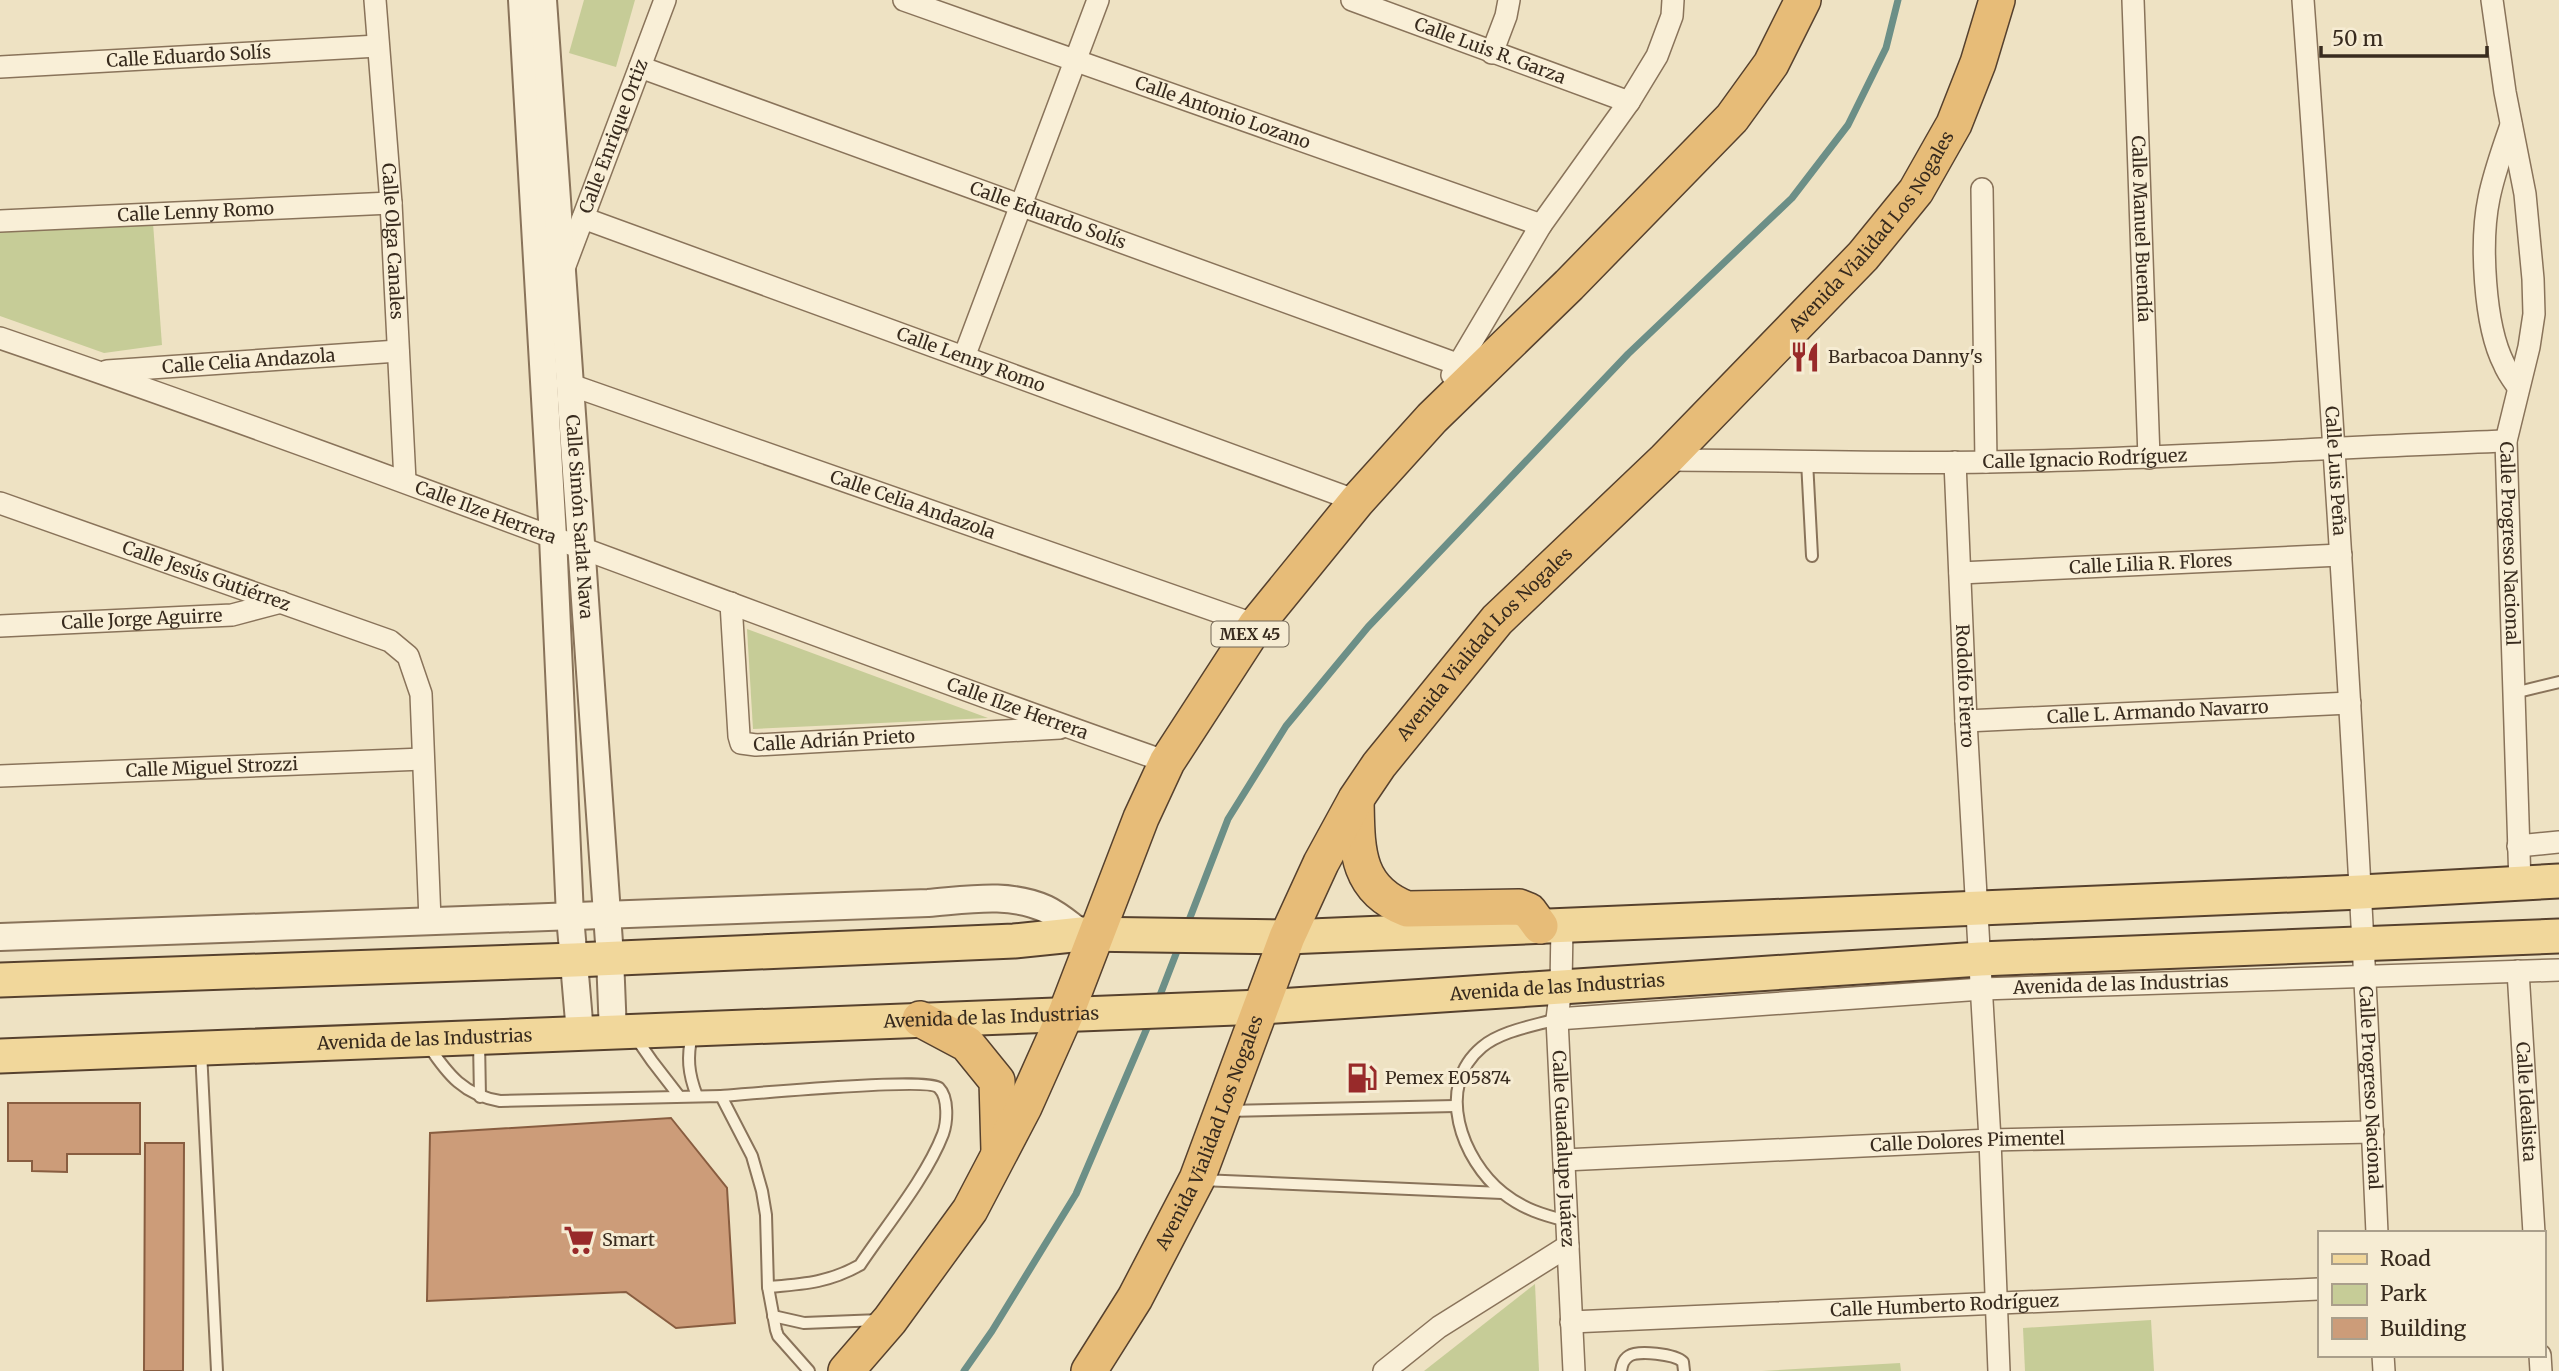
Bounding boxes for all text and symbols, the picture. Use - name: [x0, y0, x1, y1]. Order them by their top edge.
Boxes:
- street label: Calle Luis R. Garza: [1411, 12, 1569, 89]
- scale bar: [2321, 14, 2487, 58]
- text: 50 m: [2332, 25, 2383, 52]
- street label: Calle Eduardo Solís: [106, 40, 272, 72]
- street label: Calle Enrique Ortiz: [574, 55, 653, 216]
- street label: Calle Antonio Lozano: [1132, 71, 1314, 154]
- street label: Avenida Vialidad Los Nogales: [1783, 127, 1959, 337]
- street label: Calle Manuel Buendía: [2127, 135, 2156, 323]
- street label: Calle Olga Canales: [377, 162, 409, 320]
- street label: Calle Eduardo Solís: [967, 176, 1130, 254]
- street label: Calle Lenny Romo: [117, 196, 275, 227]
- street label: Calle Lenny Romo: [894, 322, 1049, 397]
- restaurant icon: Barbacoa Danny's: [1788, 340, 1822, 374]
- street label: Calle Celia Andazola: [161, 343, 336, 378]
- place label: Barbacoa Danny's: [1828, 345, 1983, 368]
- street label: Calle Luis Peña: [2320, 405, 2352, 537]
- street label: Calle Simón Sarlat Nava: [561, 414, 598, 620]
- street label: Calle Progreso Nacional: [2495, 441, 2524, 646]
- street label: Calle Ignacio Rodríguez: [1982, 443, 2188, 473]
- street label: Calle Celia Andazola: [827, 465, 999, 544]
- street label: Calle Ilze Herrera: [412, 475, 560, 549]
- street label: Calle Jesús Gutiérrez: [119, 535, 294, 616]
- street label: Avenida Vialidad Los Nogales: [1391, 542, 1577, 746]
- street label: Calle Lilia R. Flores: [2069, 548, 2233, 579]
- street label: Calle Jorge Aguirre: [61, 603, 223, 634]
- road number: MEX 45: [1212, 622, 1288, 646]
- street label: Rodolfo Fierro: [1951, 623, 1980, 748]
- street label: Calle Ilze Herrera: [944, 672, 1092, 744]
- street label: Calle L. Armando Navarro: [2046, 695, 2269, 728]
- street label: Calle Adrián Prieto: [753, 724, 916, 756]
- street label: Calle Miguel Strozzi: [125, 752, 299, 782]
- street label: Avenida de las Industrias: [1448, 968, 1666, 1005]
- street label: Avenida de las Industrias: [2012, 969, 2229, 999]
- street label: Calle Progreso Nacional: [2354, 985, 2387, 1191]
- street label: Avenida de las Industrias: [882, 1001, 1100, 1033]
- street label: Avenida Vialidad Los Nogales: [1150, 1012, 1268, 1255]
- street label: Avenida de las Industrias: [315, 1023, 533, 1055]
- street label: Calle Idealista: [2511, 1041, 2542, 1163]
- street label: Calle Guadalupe Juárez: [1548, 1050, 1580, 1248]
- fuel station icon: Pemex E05874: [1345, 1061, 1379, 1095]
- place label: Pemex E05874: [1385, 1066, 1511, 1089]
- street label: Calle Dolores Pimentel: [1870, 1126, 2066, 1157]
- supermarket icon: Smart: [562, 1223, 596, 1257]
- place label: Smart: [602, 1228, 655, 1251]
- legend: [2318, 1231, 2545, 1357]
- text: Road: [2380, 1245, 2431, 1272]
- text: Park: [2380, 1280, 2427, 1307]
- street label: Calle Humberto Rodríguez: [1830, 1288, 2060, 1322]
- text: Building: [2380, 1315, 2467, 1342]

